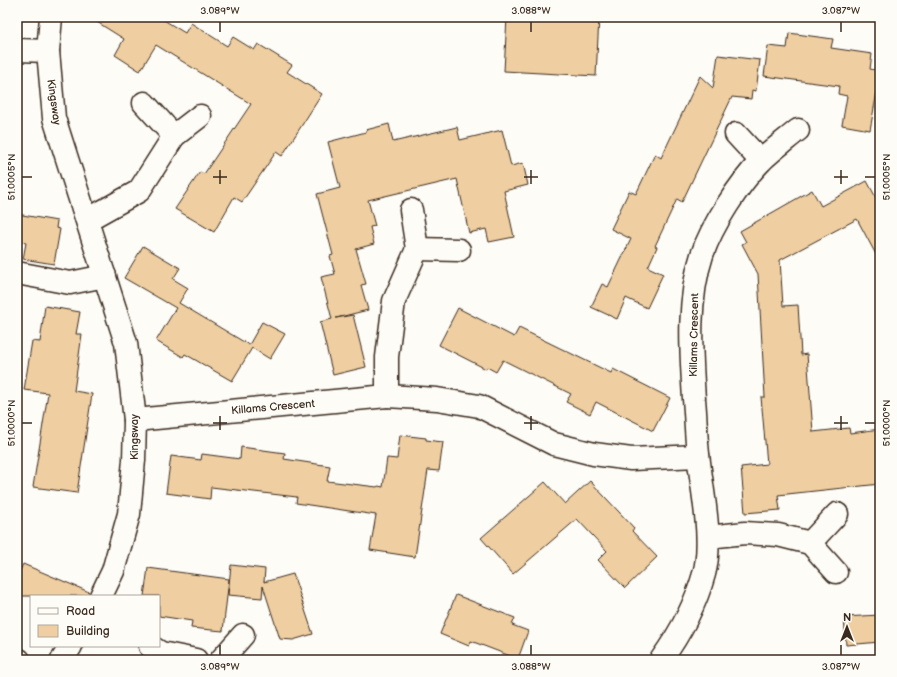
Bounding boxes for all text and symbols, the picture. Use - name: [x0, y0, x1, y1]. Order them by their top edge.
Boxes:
- text: 3.089°W: [200, 5, 240, 17]
- text: 3.088°W: [511, 5, 551, 17]
- text: 3.087°W: [822, 5, 860, 17]
- street label: Kingsway: [44, 78, 64, 126]
- text: 51.0005°N: [6, 154, 18, 200]
- text: 51.0005°N: [881, 154, 893, 200]
- street label: Killams Crescent: [687, 292, 701, 377]
- street label: Killams Crescent: [231, 397, 316, 417]
- text: 51.0000°N: [6, 399, 18, 447]
- text: 51.0000°N: [881, 399, 893, 447]
- street label: Kingsway: [128, 414, 141, 460]
- legend: [30, 595, 160, 647]
- text: Road: [66, 604, 95, 619]
- north arrow: [827, 607, 867, 647]
- text: N: [843, 611, 851, 624]
- text: Building: [66, 624, 110, 639]
- text: 3.089°W: [200, 661, 240, 673]
- text: 3.088°W: [511, 661, 551, 673]
- text: 3.087°W: [822, 661, 860, 673]

